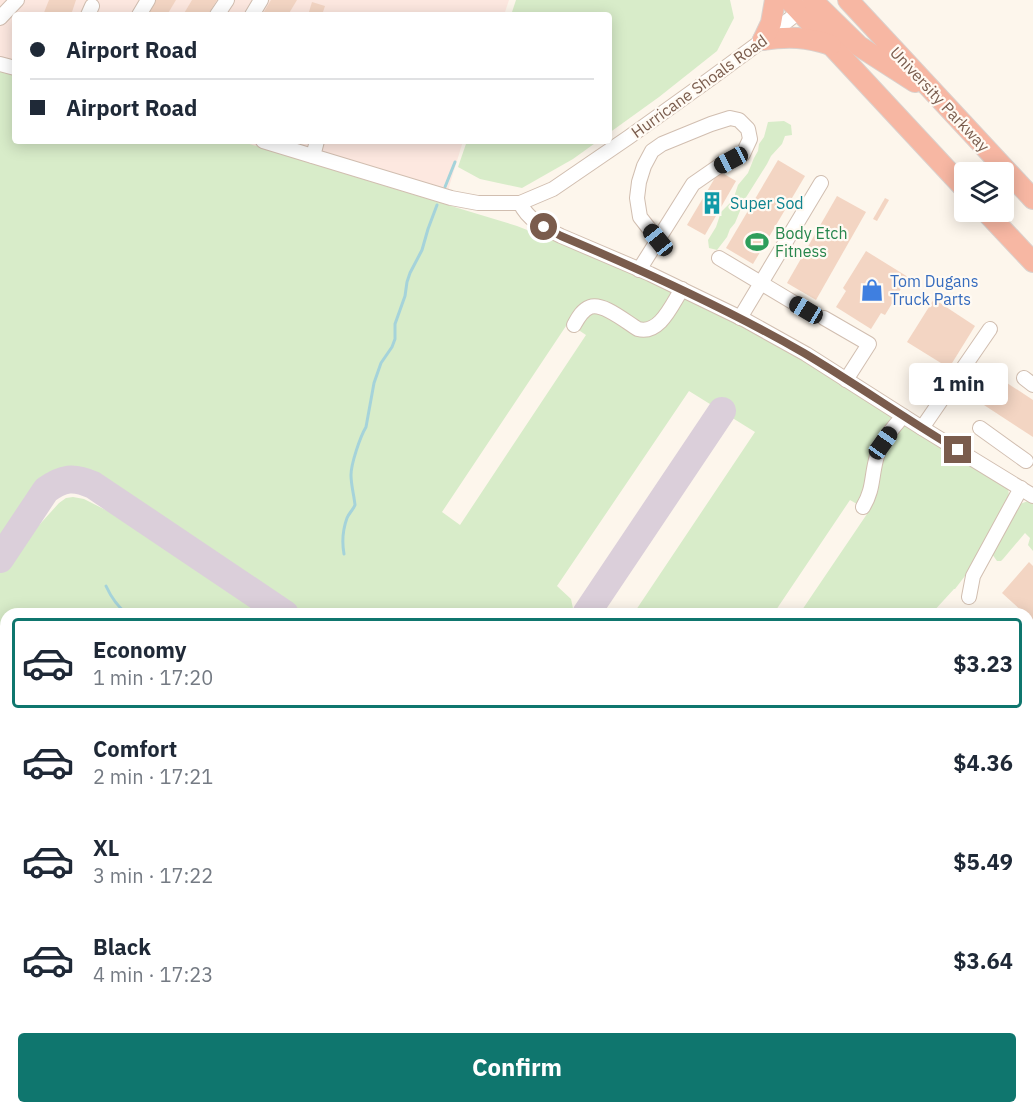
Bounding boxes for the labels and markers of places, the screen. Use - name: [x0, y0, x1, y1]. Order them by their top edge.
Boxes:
- building icon: Super Sod: [699, 190, 725, 216]
- place label: Super Sod: [730, 193, 804, 213]
- place label: Body Etch Fitness: [775, 223, 847, 261]
- sports icon: Body Etch Fitness: [744, 229, 770, 255]
- place label: Tom Dugans Truck Parts: [890, 271, 978, 309]
- shop icon: Tom Dugans Truck Parts: [859, 277, 885, 303]

